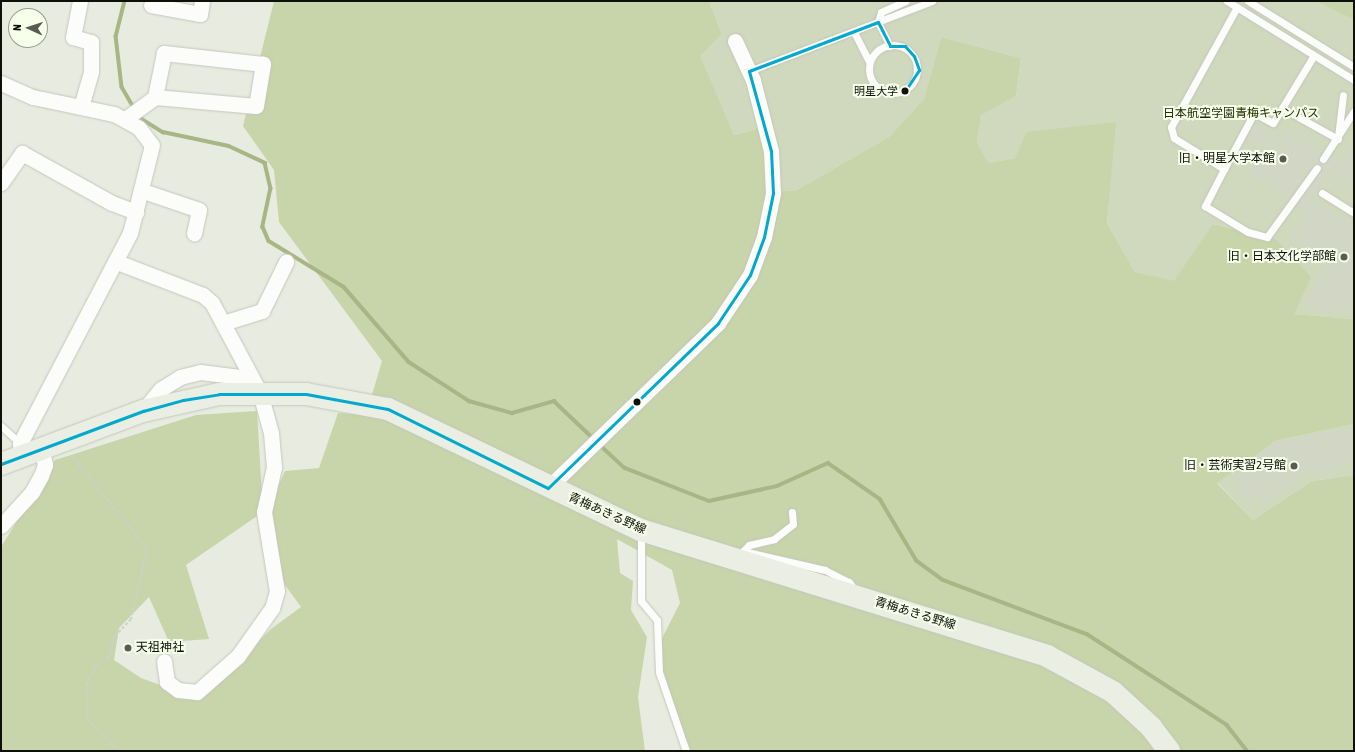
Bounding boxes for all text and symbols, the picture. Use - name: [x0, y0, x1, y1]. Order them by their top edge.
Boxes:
- north arrow: [8, 8, 48, 48]
- text: N: [11, 24, 23, 31]
- place label: 明星大学: [854, 84, 898, 98]
- marker: 明星大学: [900, 86, 910, 96]
- park label: 日本航空学園青梅キャンパス: [1163, 107, 1319, 121]
- place label: 旧・明星大学本館: [1179, 152, 1275, 166]
- marker: 旧・明星大学本館: [1278, 154, 1288, 164]
- place label: 旧・日本文化学部館: [1228, 250, 1336, 264]
- marker: 旧・日本文化学部館: [1339, 252, 1349, 262]
- unlabelled marker: [632, 397, 642, 407]
- place label: 旧・芸術実習2号館: [1184, 459, 1286, 473]
- marker: 旧・芸術実習2号館: [1289, 461, 1299, 471]
- street label: 青梅あきる野線: [566, 490, 648, 538]
- street label: 青梅あきる野線: [873, 595, 957, 633]
- place label: 天祖神社: [136, 641, 184, 655]
- marker: 天祖神社: [123, 643, 133, 653]

